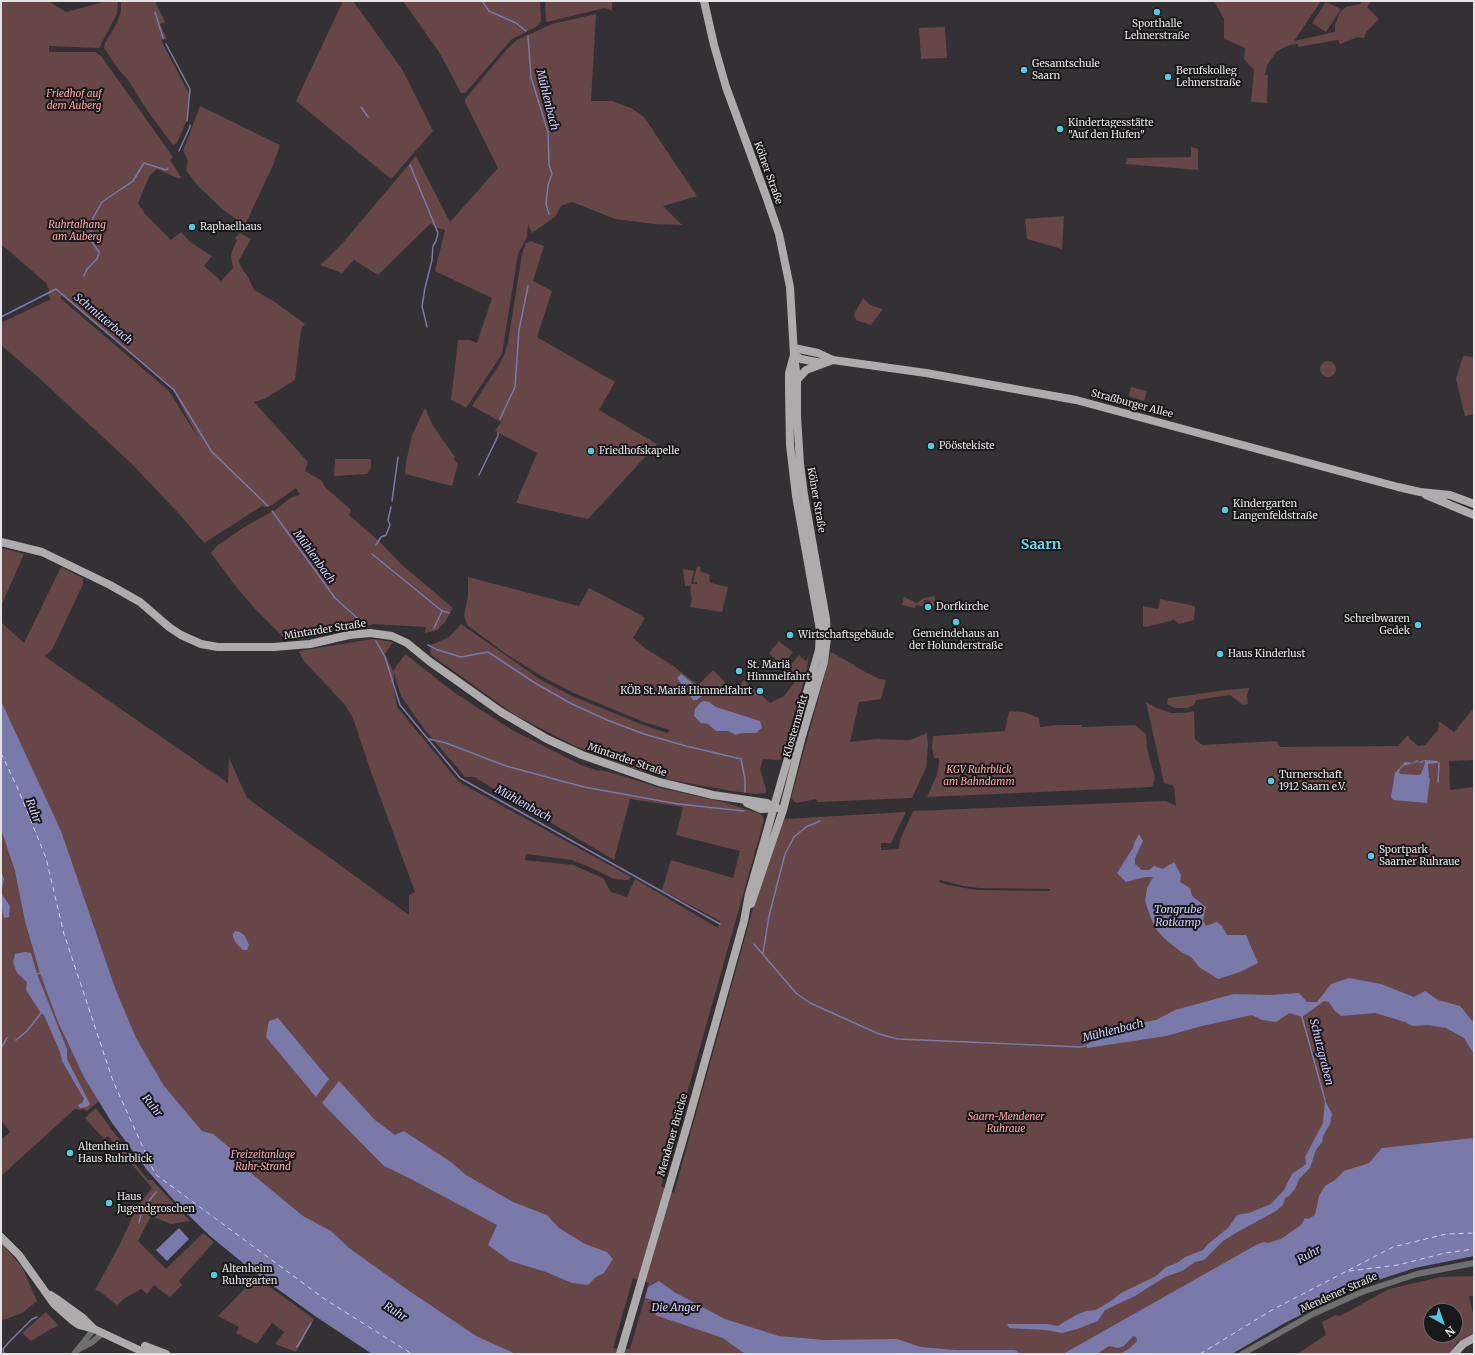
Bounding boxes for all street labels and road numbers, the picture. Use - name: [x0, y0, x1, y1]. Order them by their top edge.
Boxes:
- street label: Kölner Straße: [751, 140, 785, 206]
- street label: Straßburger Allee: [1090, 387, 1174, 421]
- street label: Kölner Straße: [804, 466, 828, 534]
- street label: Mintarder Straße: [283, 618, 367, 642]
- street label: Klostermarkt: [781, 693, 811, 759]
- street label: Mintarder Straße: [586, 741, 668, 779]
- street label: Mendener Brücke: [655, 1092, 691, 1178]
- street label: Mendener Straße: [1299, 1271, 1379, 1315]

